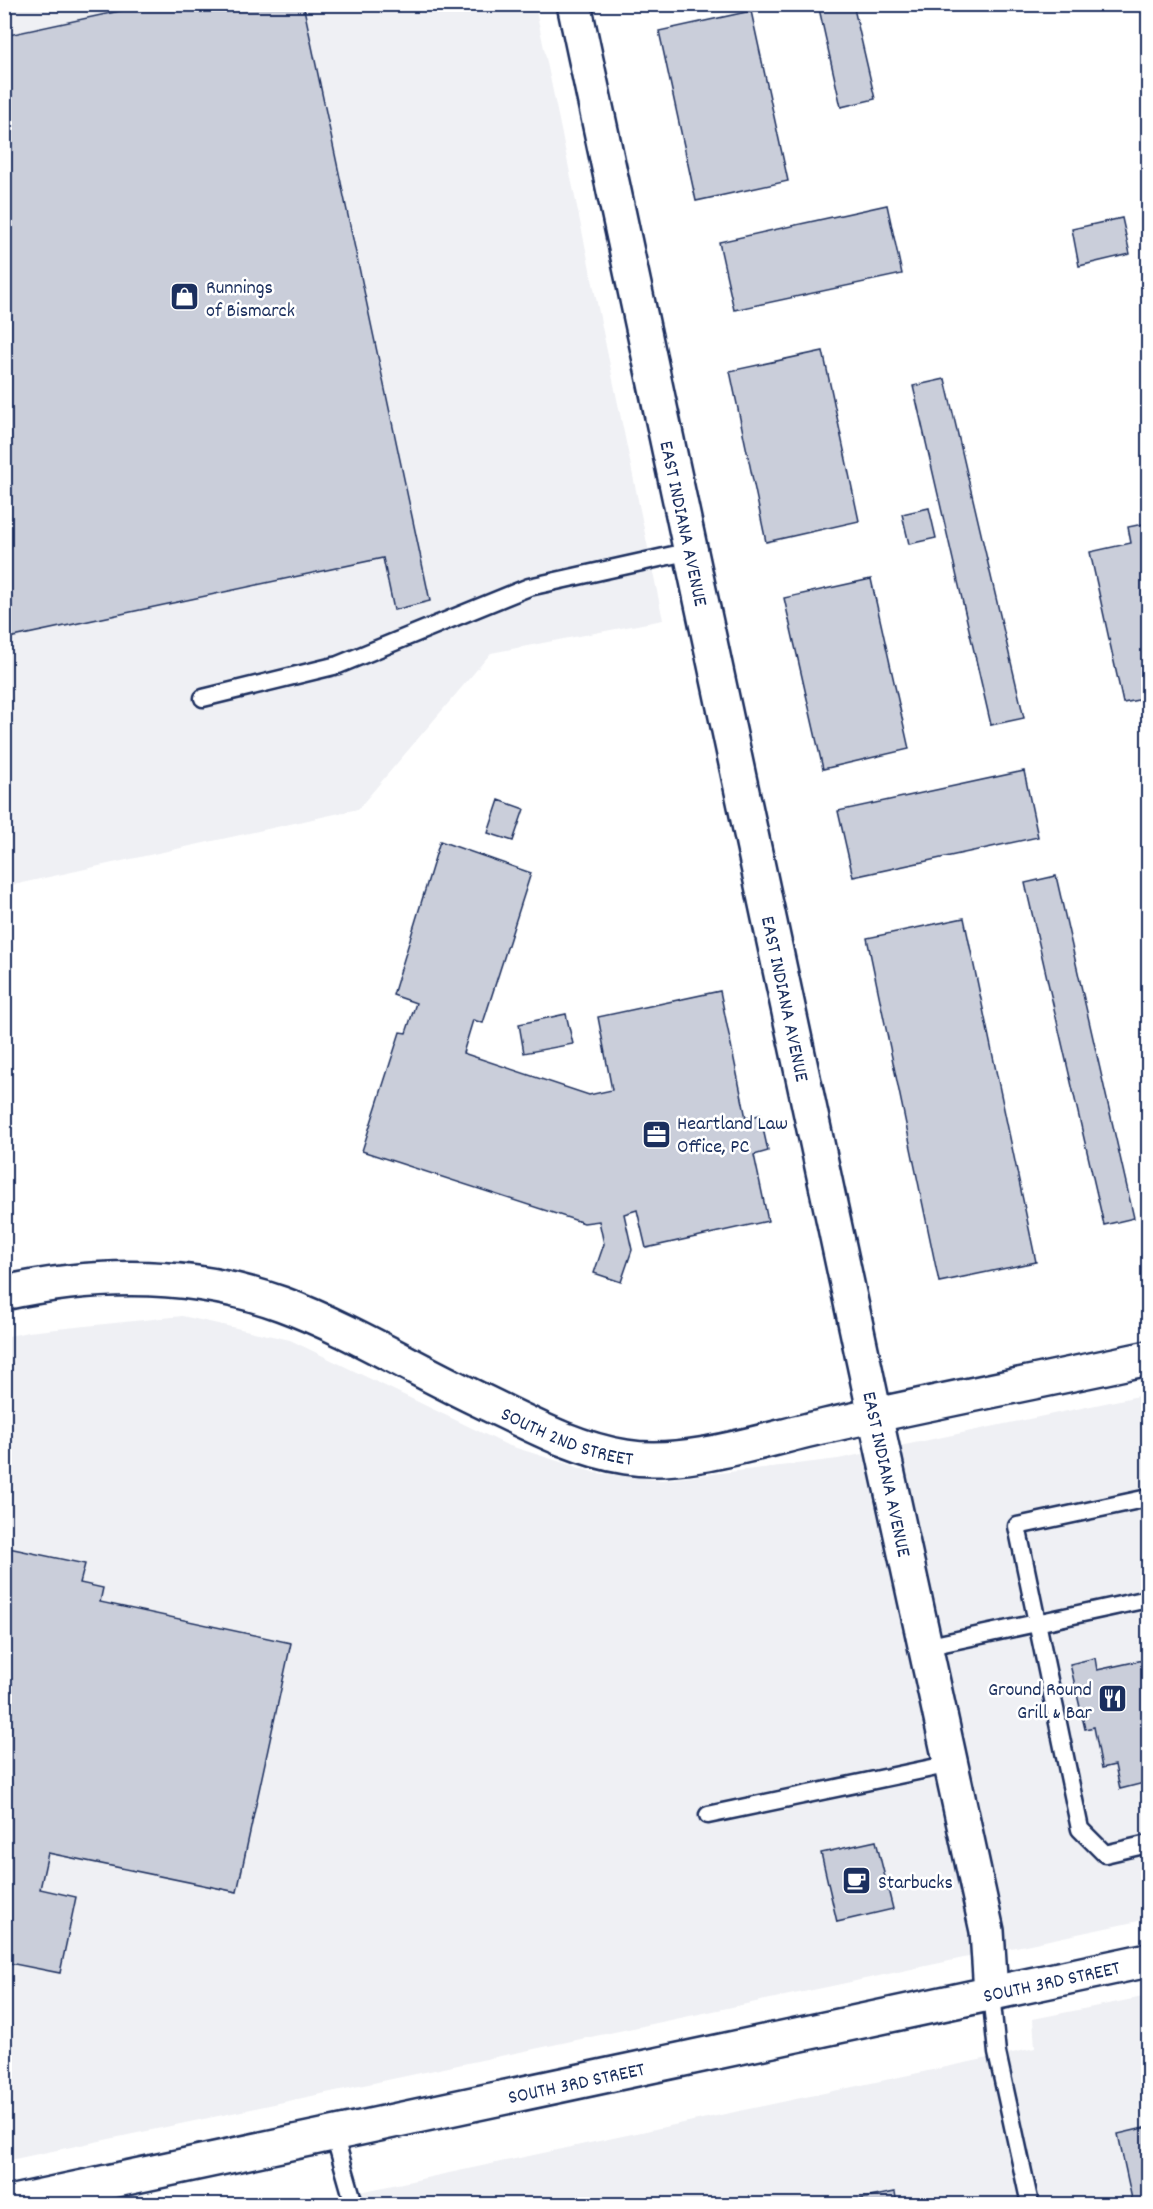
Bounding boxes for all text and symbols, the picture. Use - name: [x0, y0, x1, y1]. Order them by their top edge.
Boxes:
- place label: Runnings of Bismarck: [206, 275, 295, 326]
- shop icon: Runnings of Bismarck: [169, 281, 201, 313]
- street label: EAST INDIANA AVENUE: [651, 439, 713, 609]
- street label: EAST INDIANA AVENUE: [752, 914, 815, 1085]
- place label: Heartland Law Office, PC: [677, 1111, 788, 1162]
- office icon: Heartland Law Office, PC: [640, 1118, 672, 1150]
- street label: EAST INDIANA AVENUE: [853, 1389, 916, 1560]
- street label: SOUTH 2ND STREET: [495, 1401, 635, 1475]
- place label: Ground Round Grill & Bar: [988, 1677, 1093, 1728]
- restaurant icon: Ground Round Grill & Bar: [1097, 1683, 1129, 1715]
- cafe icon: Starbucks: [841, 1865, 873, 1897]
- place label: Starbucks: [878, 1870, 953, 1898]
- street label: SOUTH 3RD STREET: [981, 1955, 1123, 2012]
- street label: SOUTH 3RD STREET: [506, 2057, 648, 2113]

